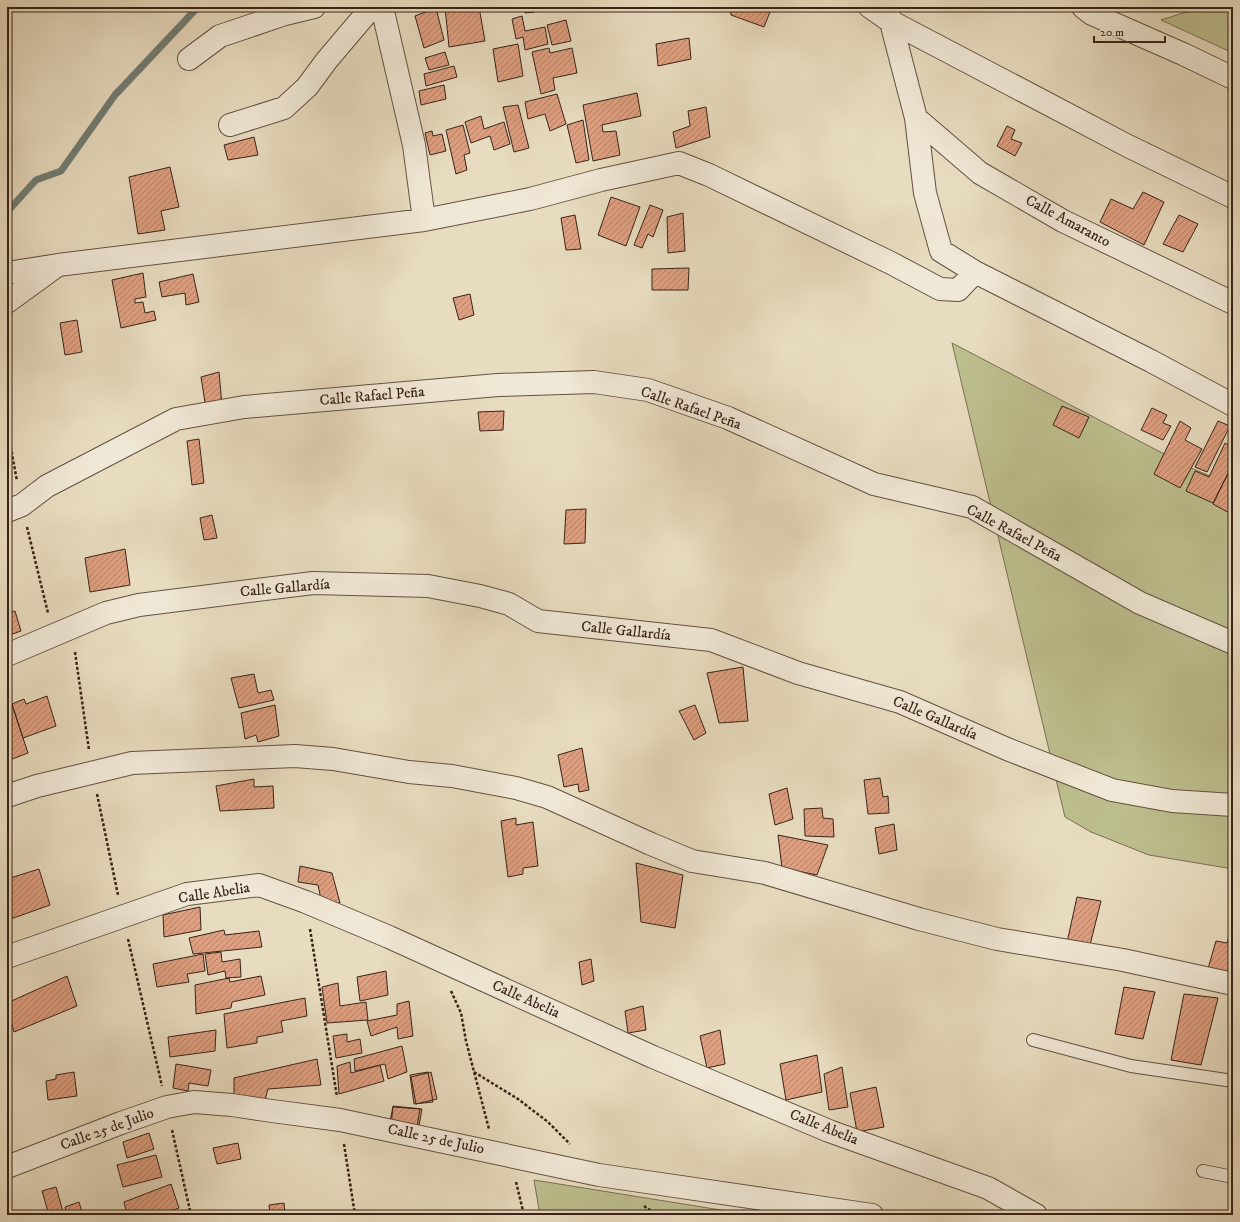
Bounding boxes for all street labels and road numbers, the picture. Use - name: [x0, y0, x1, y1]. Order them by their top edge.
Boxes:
- street label: Calle Amaranto: [1022, 191, 1114, 251]
- street label: Calle Rafael Peña: [319, 382, 426, 410]
- street label: Calle Rafael Peña: [638, 382, 744, 434]
- street label: Calle Rafael Peña: [963, 500, 1065, 566]
- street label: Calle Gallardía: [239, 575, 331, 601]
- street label: Calle Gallardía: [580, 617, 672, 645]
- street label: Calle Gallardía: [890, 692, 981, 745]
- street label: Calle Abelia: [177, 878, 252, 908]
- street label: Calle Abelia: [489, 976, 563, 1023]
- street label: Calle 25 de Julio: [58, 1103, 156, 1155]
- street label: Calle Abelia: [787, 1105, 862, 1150]
- street label: Calle 25 de Julio: [386, 1119, 486, 1159]

